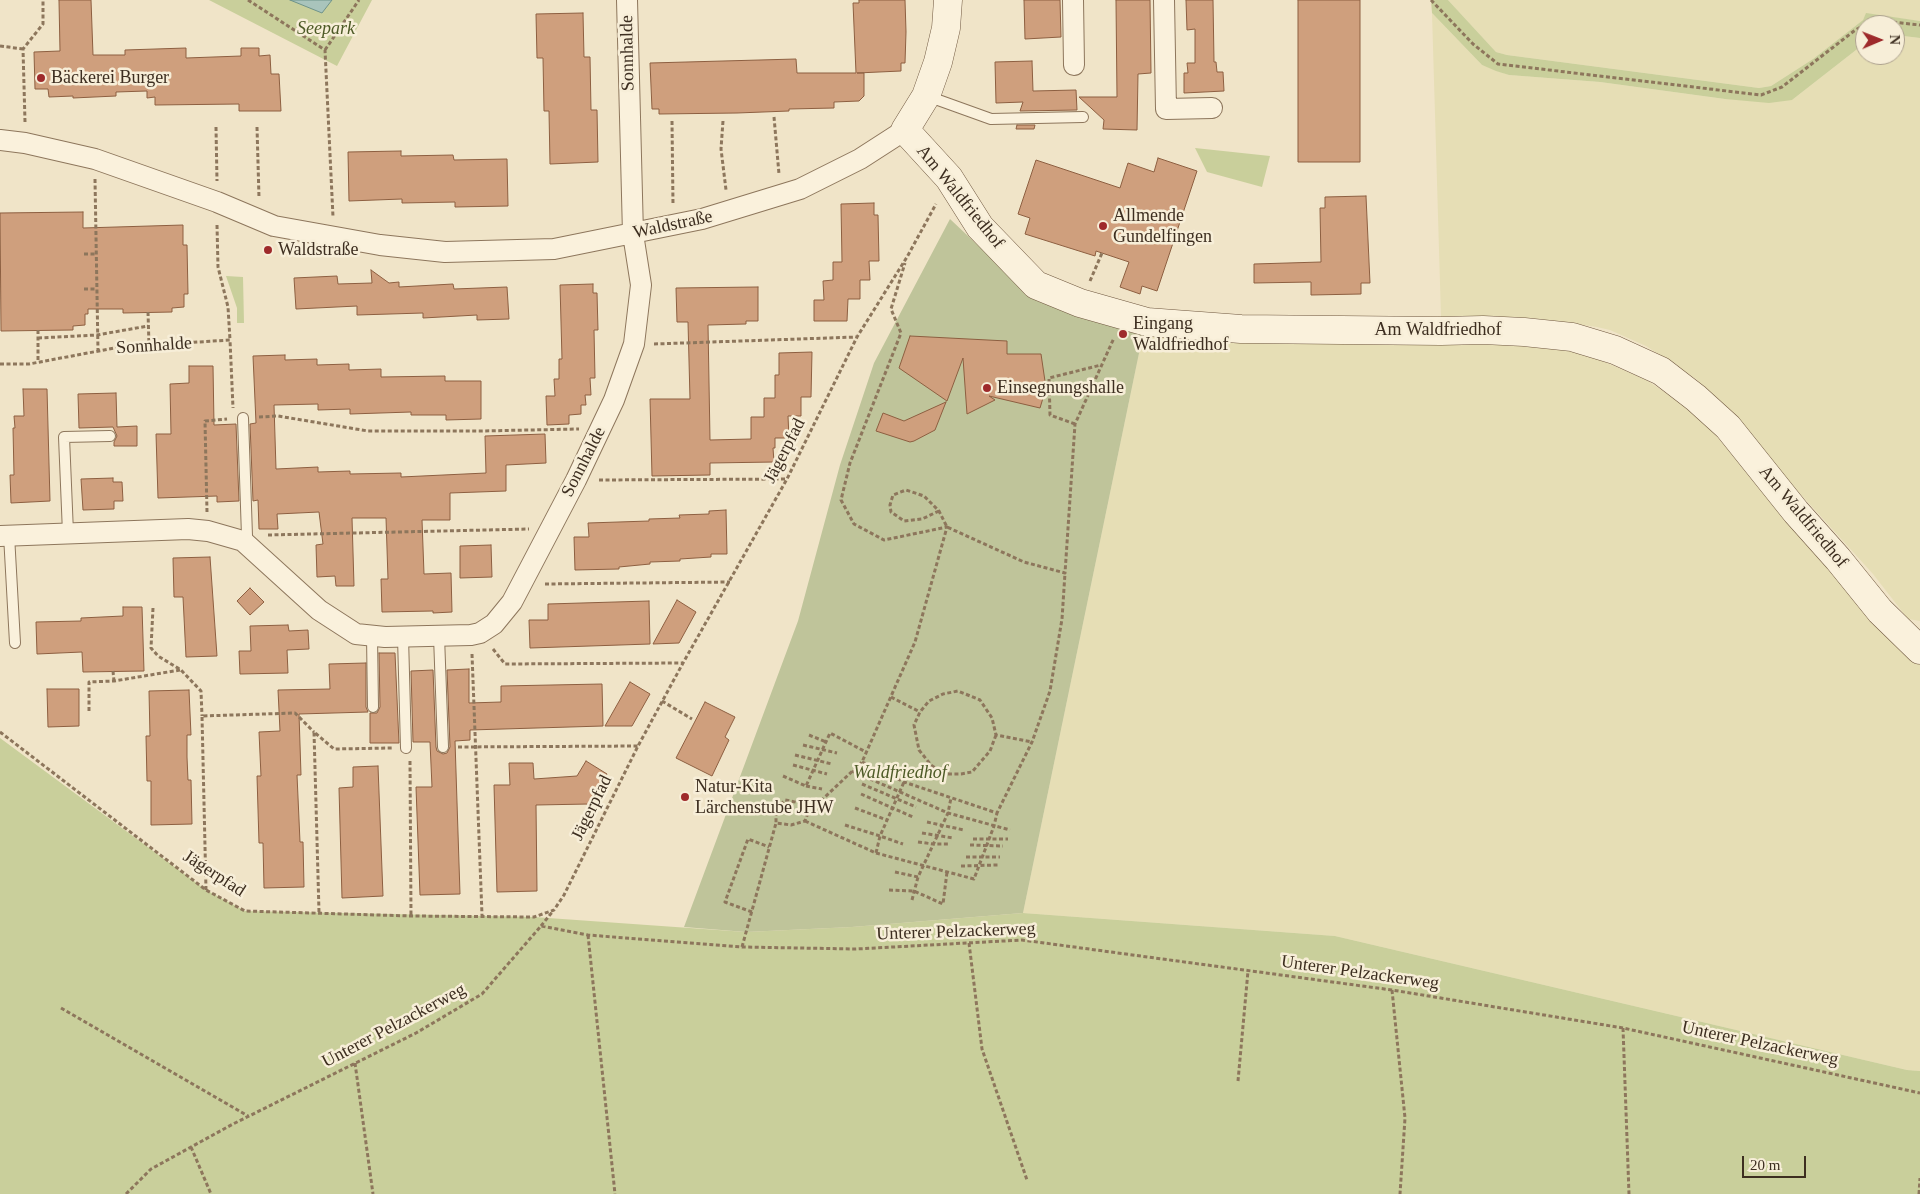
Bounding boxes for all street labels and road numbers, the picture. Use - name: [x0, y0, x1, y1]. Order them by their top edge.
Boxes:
- street label: Sonnhalde: [617, 15, 639, 91]
- street label: Am Waldfriedhof: [912, 141, 1008, 253]
- street label: Waldstraße: [631, 206, 715, 244]
- street label: Am Waldfriedhof: [1374, 319, 1502, 341]
- street label: Sonnhalde: [115, 333, 193, 359]
- street label: Jägerpfad: [759, 415, 811, 487]
- street label: Sonnhalde: [557, 423, 611, 501]
- street label: Am Waldfriedhof: [1754, 461, 1852, 573]
- street label: Jägerpfad: [567, 772, 617, 844]
- street label: Jägerpfad: [179, 846, 249, 902]
- street label: Unterer Pelzackerweg: [876, 918, 1036, 946]
- street label: Unterer Pelzackerweg: [1280, 951, 1440, 995]
- street label: Unterer Pelzackerweg: [319, 979, 469, 1073]
- street label: Unterer Pelzackerweg: [1680, 1017, 1840, 1071]

